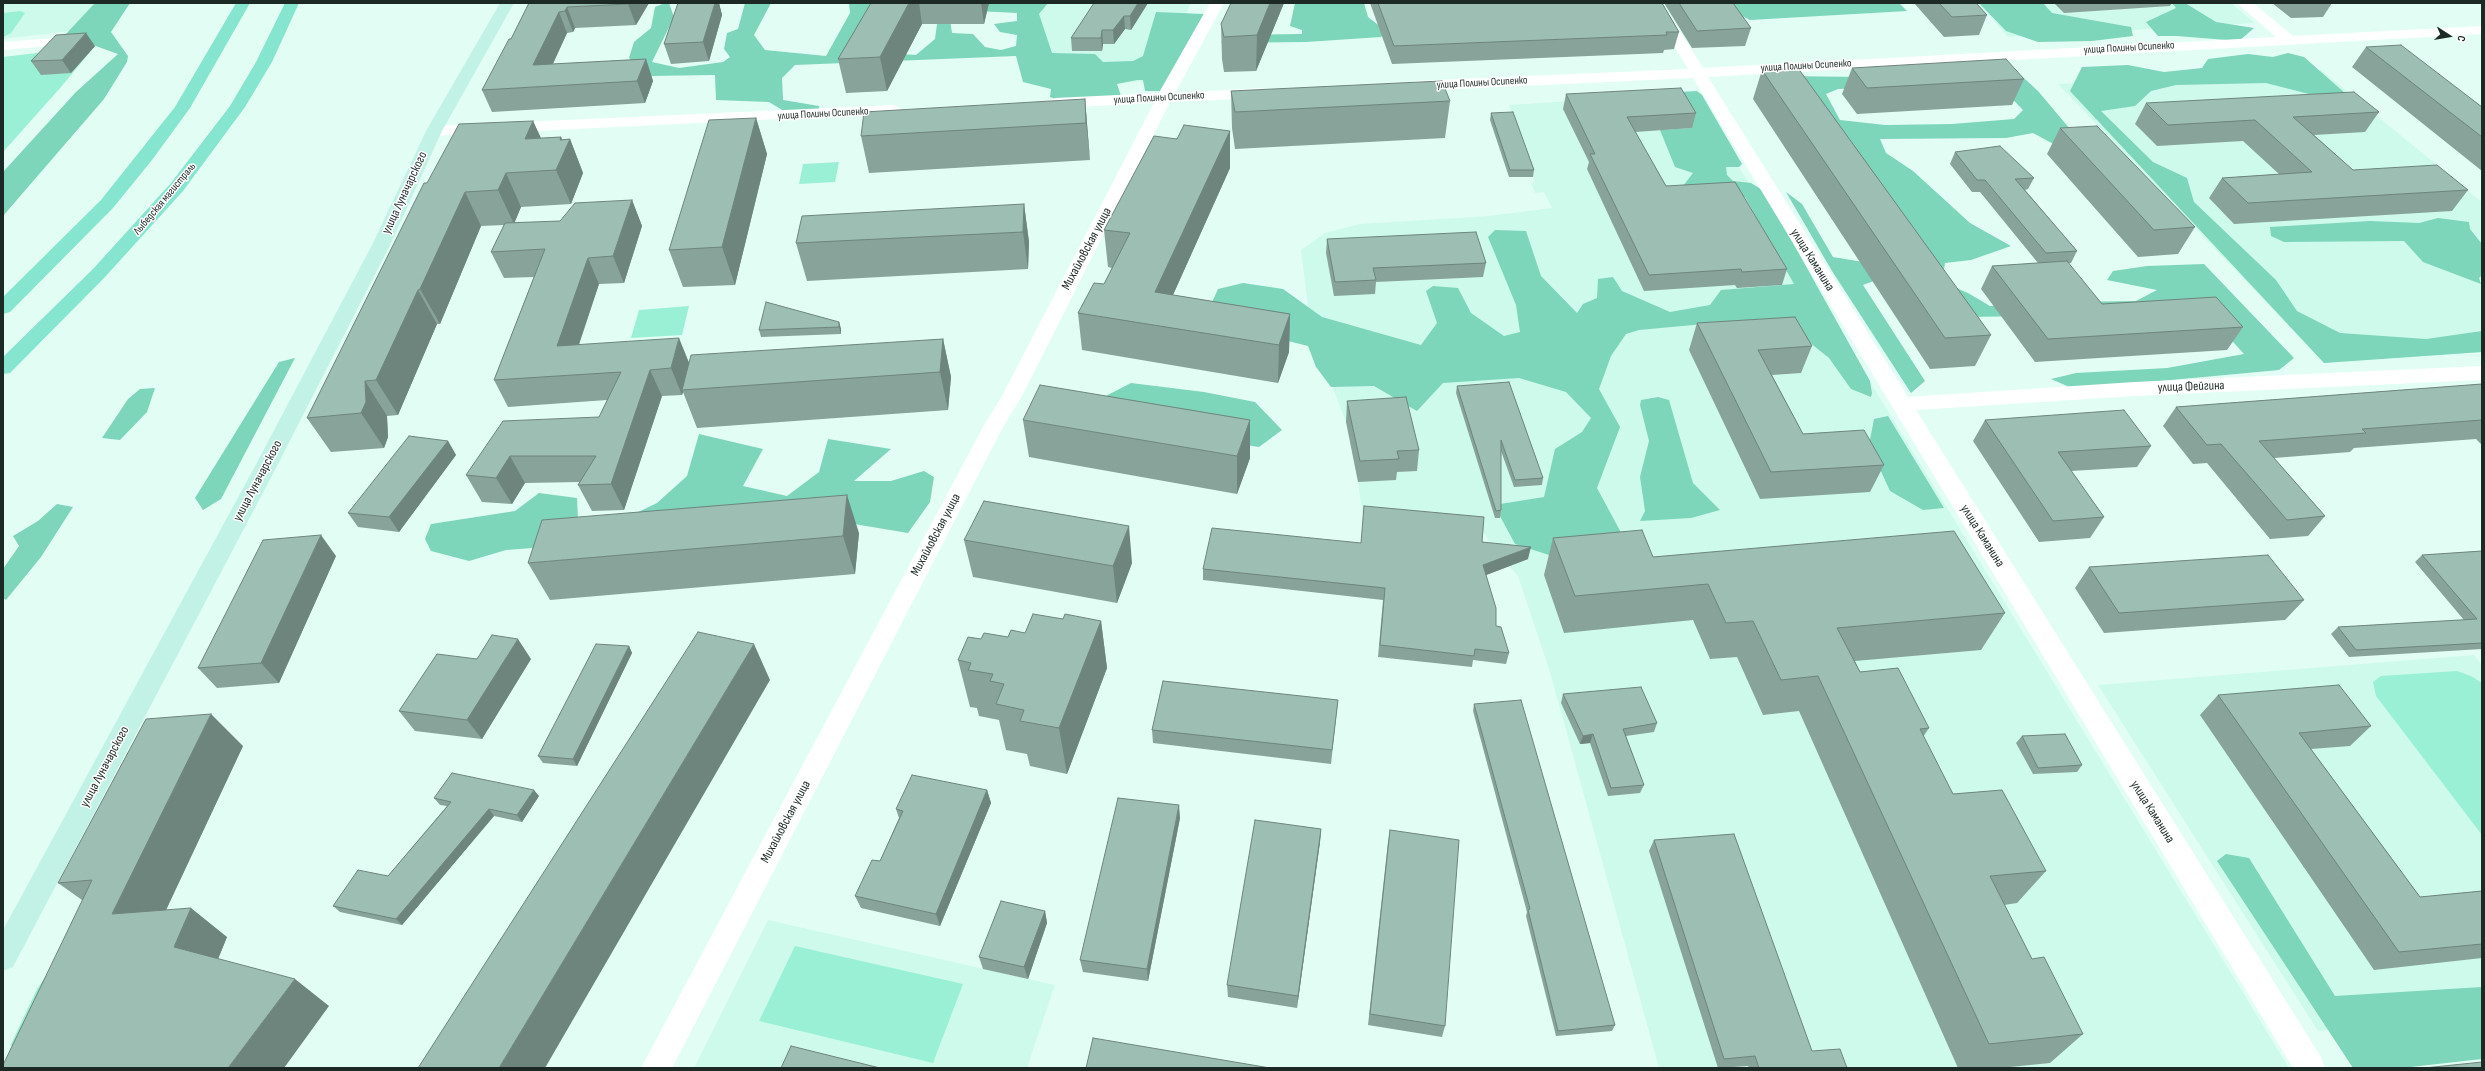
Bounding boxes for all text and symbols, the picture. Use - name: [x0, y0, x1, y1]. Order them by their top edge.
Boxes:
- north arrow: [2429, 16, 2469, 56]
- text: С: [2454, 34, 2468, 43]
- street label: улица Полины Осипенко: [2083, 39, 2175, 57]
- street label: улица Полины Осипенко: [1760, 57, 1852, 75]
- street label: улица Полины Осипенко: [1436, 74, 1528, 92]
- street label: улица Полины Осипенко: [1113, 89, 1205, 107]
- street label: улица Полины Осипенко: [777, 105, 869, 123]
- street label: улица Луначарского: [379, 149, 431, 237]
- street label: Лыбедская магистраль: [131, 160, 199, 238]
- street label: Михайловская улица: [1059, 205, 1115, 293]
- street label: улица Каманина: [1787, 226, 1837, 294]
- street label: улица Фейгина: [2157, 378, 2225, 396]
- street label: улица Луначарского: [230, 438, 286, 524]
- street label: Михайловская улица: [908, 491, 964, 579]
- street label: улица Каманина: [1957, 502, 2007, 570]
- street label: улица Луначарского: [77, 724, 133, 810]
- street label: Михайловская улица: [758, 778, 814, 866]
- street label: улица Каманина: [2127, 778, 2177, 846]

